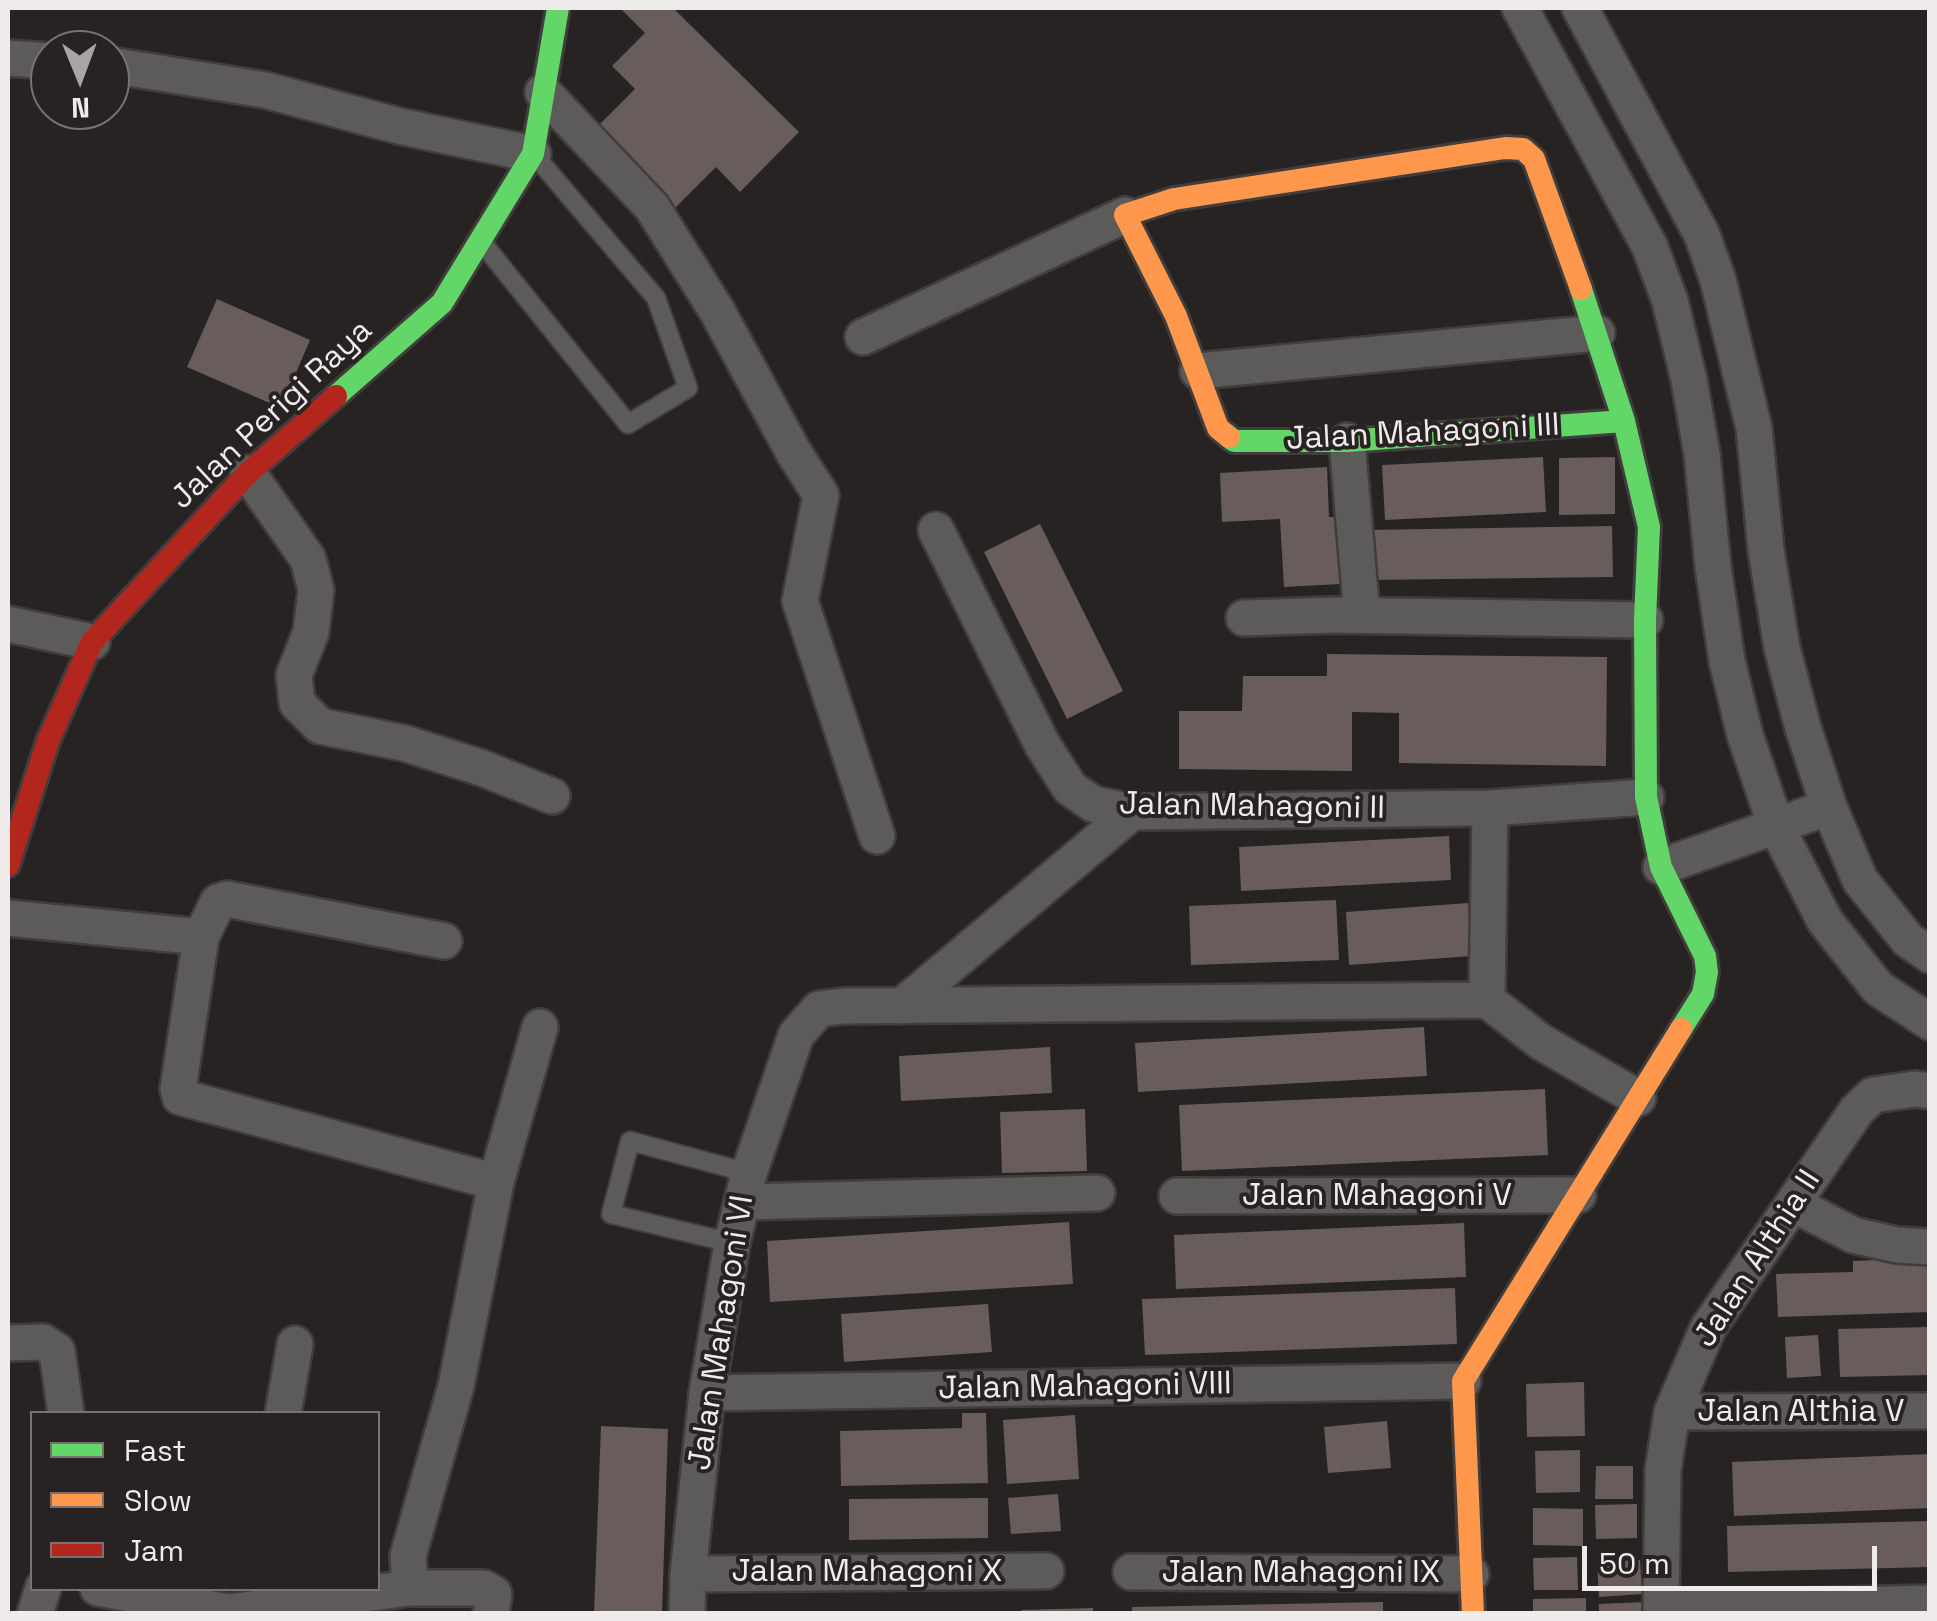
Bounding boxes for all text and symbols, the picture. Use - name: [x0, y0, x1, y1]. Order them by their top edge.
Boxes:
- north arrow: [30, 30, 130, 130]
- text: N: [71, 90, 90, 126]
- street label: Jalan Perigi Raya: [163, 312, 381, 518]
- street label: Jalan Mahagoni III: [1285, 407, 1561, 459]
- street label: Jalan Mahagoni II: [1119, 785, 1385, 829]
- street label: Jalan Althia II: [1687, 1163, 1829, 1355]
- street label: Jalan Mahagoni V: [1242, 1177, 1512, 1215]
- street label: Jalan Mahagoni VI: [681, 1193, 763, 1473]
- street label: Jalan Mahagoni VIII: [938, 1365, 1232, 1409]
- street label: Jalan Althia V: [1697, 1393, 1905, 1431]
- legend: [30, 1411, 380, 1591]
- text: Fast: [124, 1431, 186, 1470]
- text: Slow: [124, 1481, 192, 1520]
- scale bar: [1587, 1526, 1882, 1588]
- text: Jam: [124, 1531, 184, 1570]
- text: 50 m: [1599, 1544, 1670, 1583]
- street label: Jalan Mahagoni X: [732, 1553, 1002, 1591]
- street label: Jalan Mahagoni IX: [1162, 1554, 1440, 1592]

